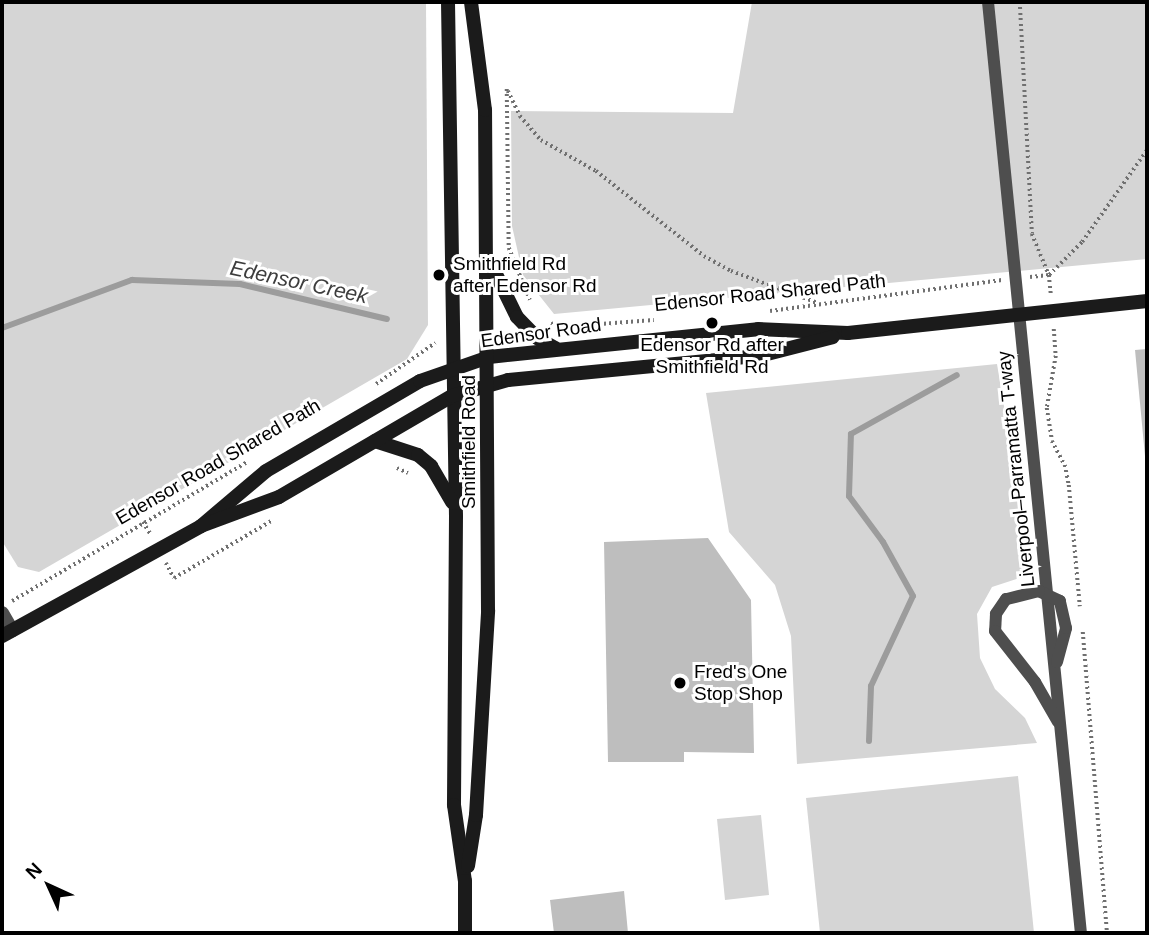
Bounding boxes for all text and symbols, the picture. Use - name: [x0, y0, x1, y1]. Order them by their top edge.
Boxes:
- place label: Smithfield Rd after Edensor Rd: [453, 253, 597, 297]
- water label: Edensor Creek: [228, 255, 370, 309]
- marker: Smithfield Rd after Edensor Rd: [431, 267, 447, 283]
- street label: Edensor Road Shared Path: [653, 270, 887, 316]
- street label: Edensor Road: [479, 313, 603, 353]
- marker: Edensor Rd after Smithfield Rd: [704, 315, 720, 331]
- place label: Edensor Rd after Smithfield Rd: [640, 334, 784, 378]
- street label: Liverpool–Parramatta T-way: [992, 350, 1040, 588]
- street label: Smithfield Road: [458, 375, 480, 509]
- street label: Edensor Road Shared Path: [112, 394, 324, 530]
- place label: Fred's One Stop Shop: [694, 661, 787, 705]
- marker: Fred's One Stop Shop: [672, 675, 688, 691]
- north arrow: [14, 851, 84, 921]
- text: N: [22, 859, 46, 883]

